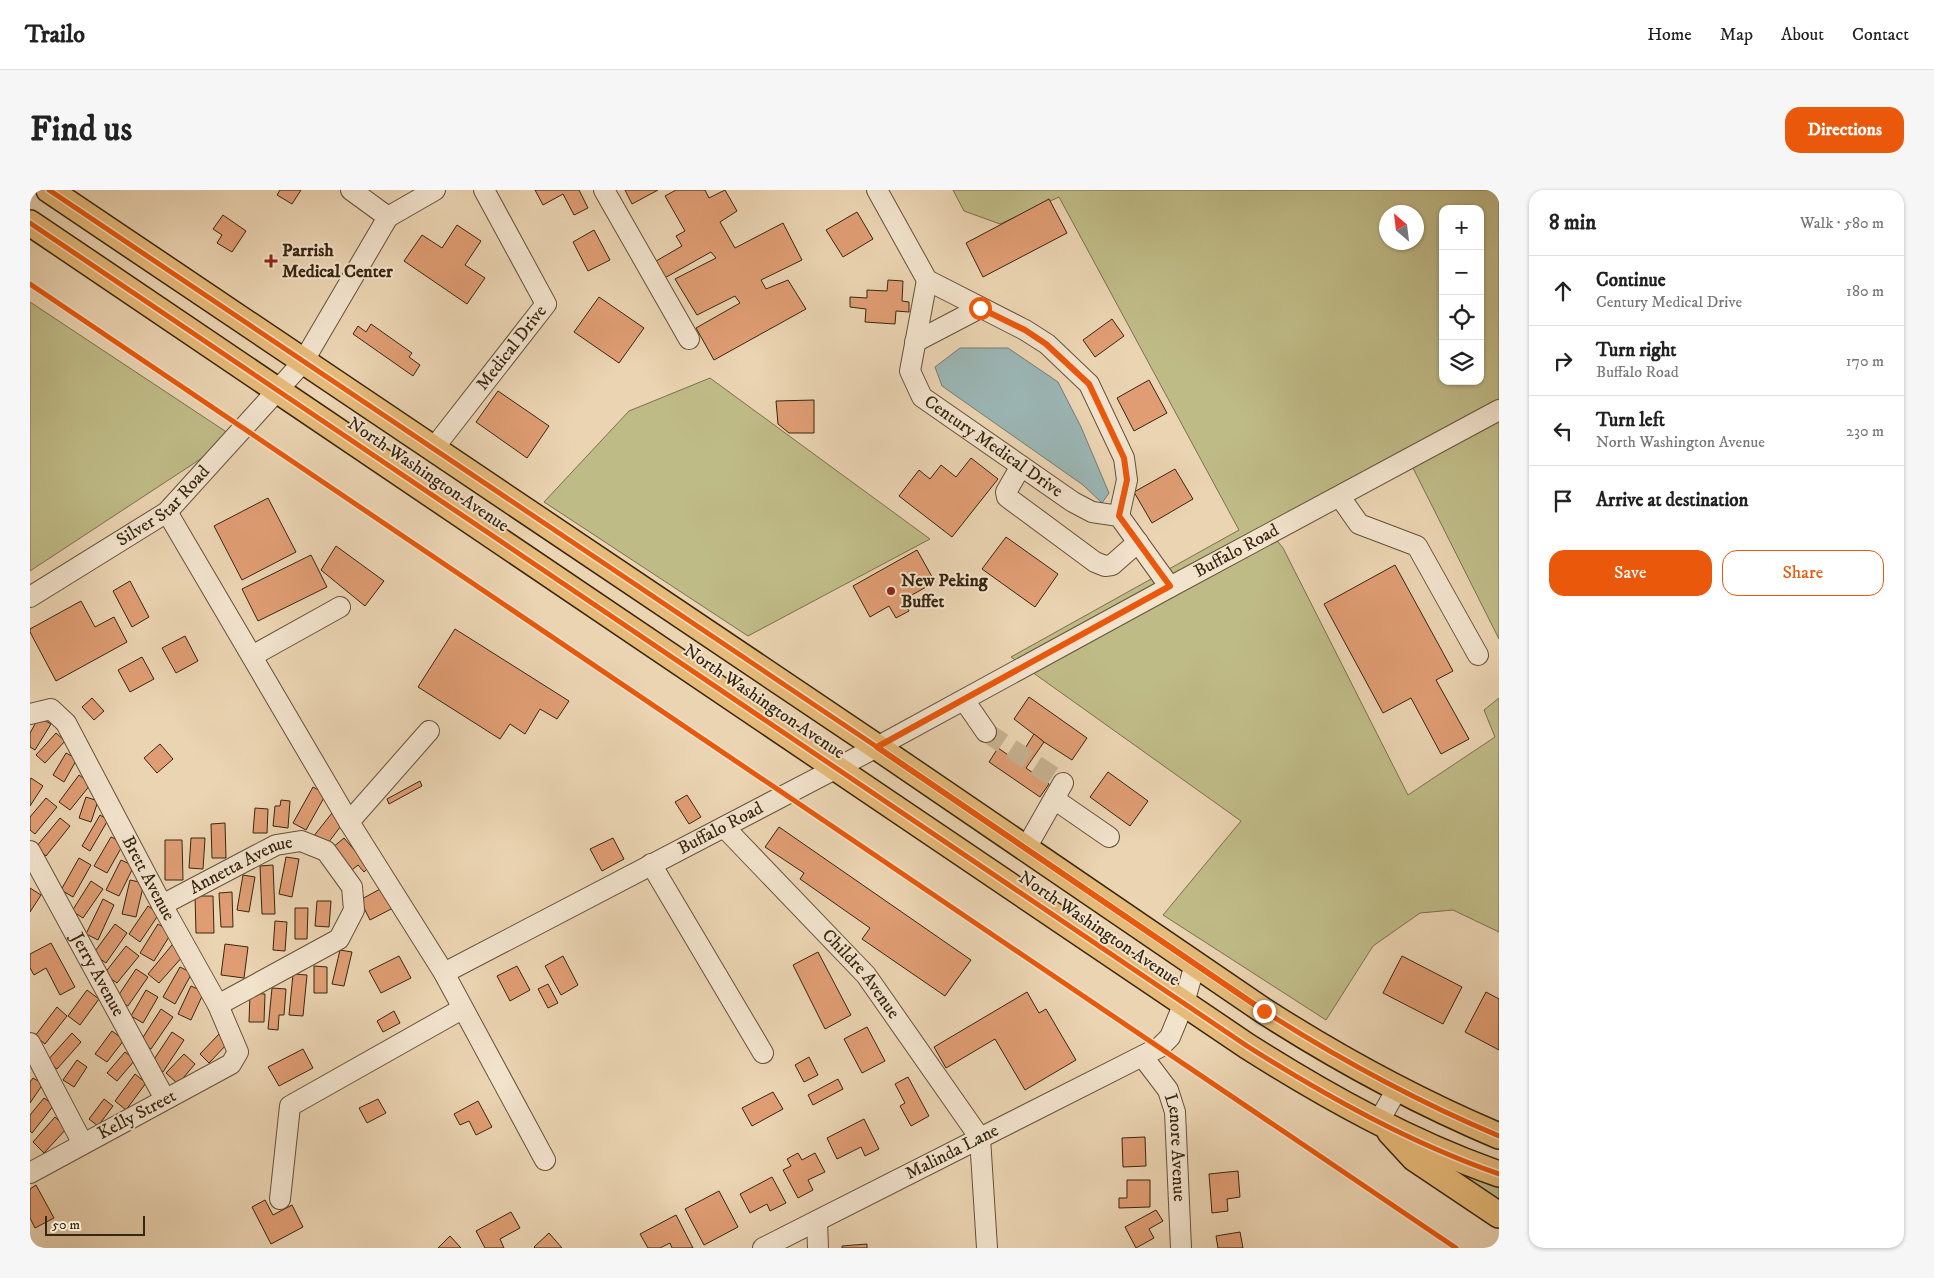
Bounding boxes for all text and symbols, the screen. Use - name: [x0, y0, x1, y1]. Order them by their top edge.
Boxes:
- text: Trailo: [25, 20, 85, 50]
- text: Home: [1647, 24, 1692, 46]
- text: Map: [1720, 24, 1753, 46]
- text: About: [1781, 24, 1824, 46]
- text: Contact: [1852, 24, 1909, 46]
- button: Directions: [1785, 107, 1904, 153]
- text: Find us: [30, 108, 132, 152]
- north arrow: [1379, 205, 1424, 250]
- map controls: [1439, 205, 1484, 385]
- button: +: [1439, 205, 1484, 250]
- text: 8 min: [1549, 210, 1596, 236]
- text: Walk · 580 m: [1800, 213, 1884, 233]
- place label: Parrish Medical Center: [282, 240, 393, 283]
- button: −: [1439, 250, 1484, 295]
- marker: Parrish Medical Center: [264, 254, 278, 268]
- text: Continue: [1596, 269, 1666, 292]
- icon: ahead: [1549, 277, 1577, 305]
- text: 180 m: [1846, 281, 1884, 301]
- text: Century Medical Drive: [1596, 292, 1742, 312]
- button: locate: [1439, 295, 1484, 340]
- route start: [969, 297, 992, 320]
- street label: Medical Drive: [472, 301, 552, 395]
- text: Turn right: [1596, 339, 1676, 362]
- button: layers: [1439, 340, 1484, 385]
- icon: right: [1549, 347, 1577, 375]
- text: 170 m: [1846, 351, 1884, 371]
- text: Buffalo Road: [1596, 362, 1679, 382]
- street label: Century Medical Drive: [919, 391, 1067, 503]
- text: Turn left: [1596, 409, 1665, 432]
- street label: North Washington Avenue: [343, 413, 513, 537]
- icon: left: [1549, 417, 1577, 445]
- text: 230 m: [1846, 421, 1884, 441]
- text: North Washington Avenue: [1596, 432, 1765, 452]
- street label: Silver Star Road: [113, 461, 215, 552]
- icon: arrive: [1549, 487, 1577, 515]
- text: Arrive at destination: [1596, 489, 1748, 512]
- street label: Buffalo Road: [1191, 519, 1283, 583]
- button: Save: [1549, 550, 1712, 596]
- button: Share: [1722, 550, 1884, 596]
- place label: New Peking Buffet: [901, 570, 989, 613]
- marker: New Peking Buffet: [885, 585, 897, 597]
- street label: North Washington Avenue: [679, 640, 849, 764]
- street label: Buffalo Road: [674, 797, 767, 860]
- street label: Brett Avenue: [117, 832, 180, 925]
- street label: Annetta Avenue: [186, 832, 294, 900]
- street label: North Washington Avenue: [1014, 867, 1184, 991]
- street label: Childre Avenue: [817, 925, 904, 1023]
- street label: Jerry Avenue: [65, 927, 129, 1021]
- route end: [1253, 1000, 1276, 1023]
- street label: Kelly Street: [94, 1085, 180, 1145]
- street label: Lenore Avenue: [1159, 1091, 1190, 1202]
- street label: Malinda Lane: [902, 1120, 1002, 1185]
- scale bar: [45, 1213, 145, 1236]
- text: 50 m: [52, 1216, 80, 1234]

